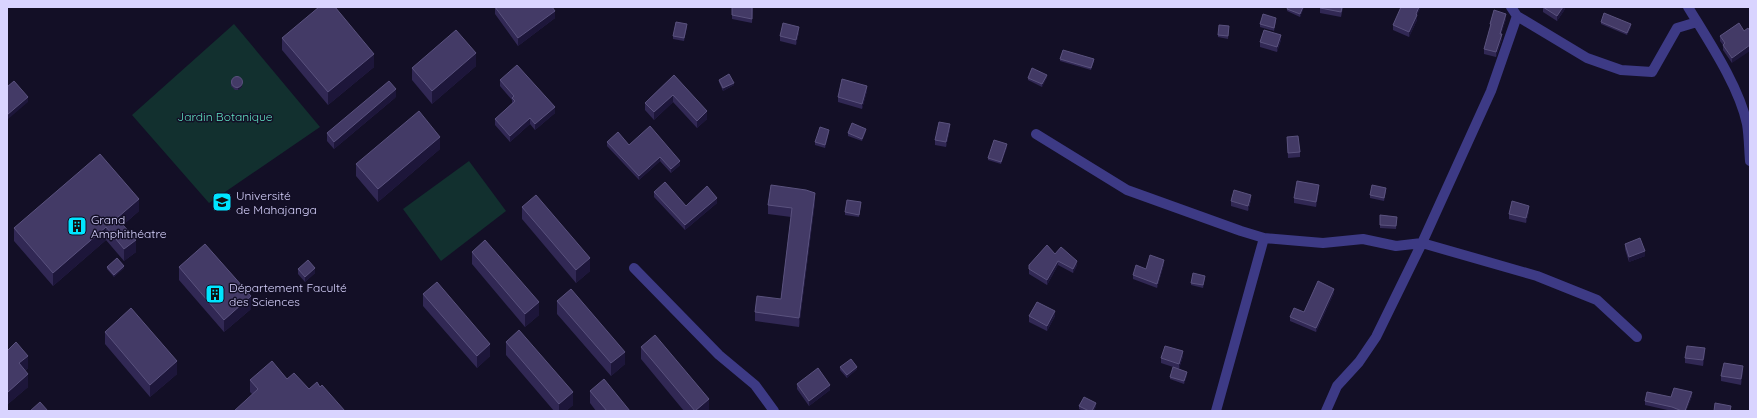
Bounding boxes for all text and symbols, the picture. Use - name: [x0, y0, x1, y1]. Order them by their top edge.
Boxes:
- park label: Jardin Botanique: [177, 109, 273, 124]
- place label: Université de Mahajanga: [236, 188, 317, 217]
- school or university icon: Université de Mahajanga: [211, 191, 233, 213]
- place label: Grand Amphithéatre: [91, 212, 167, 241]
- building icon: Grand Amphithéatre: [66, 215, 88, 237]
- place label: Département Faculté des Sciences: [229, 280, 347, 309]
- building icon: Département Faculté des Sciences: [204, 283, 226, 305]

